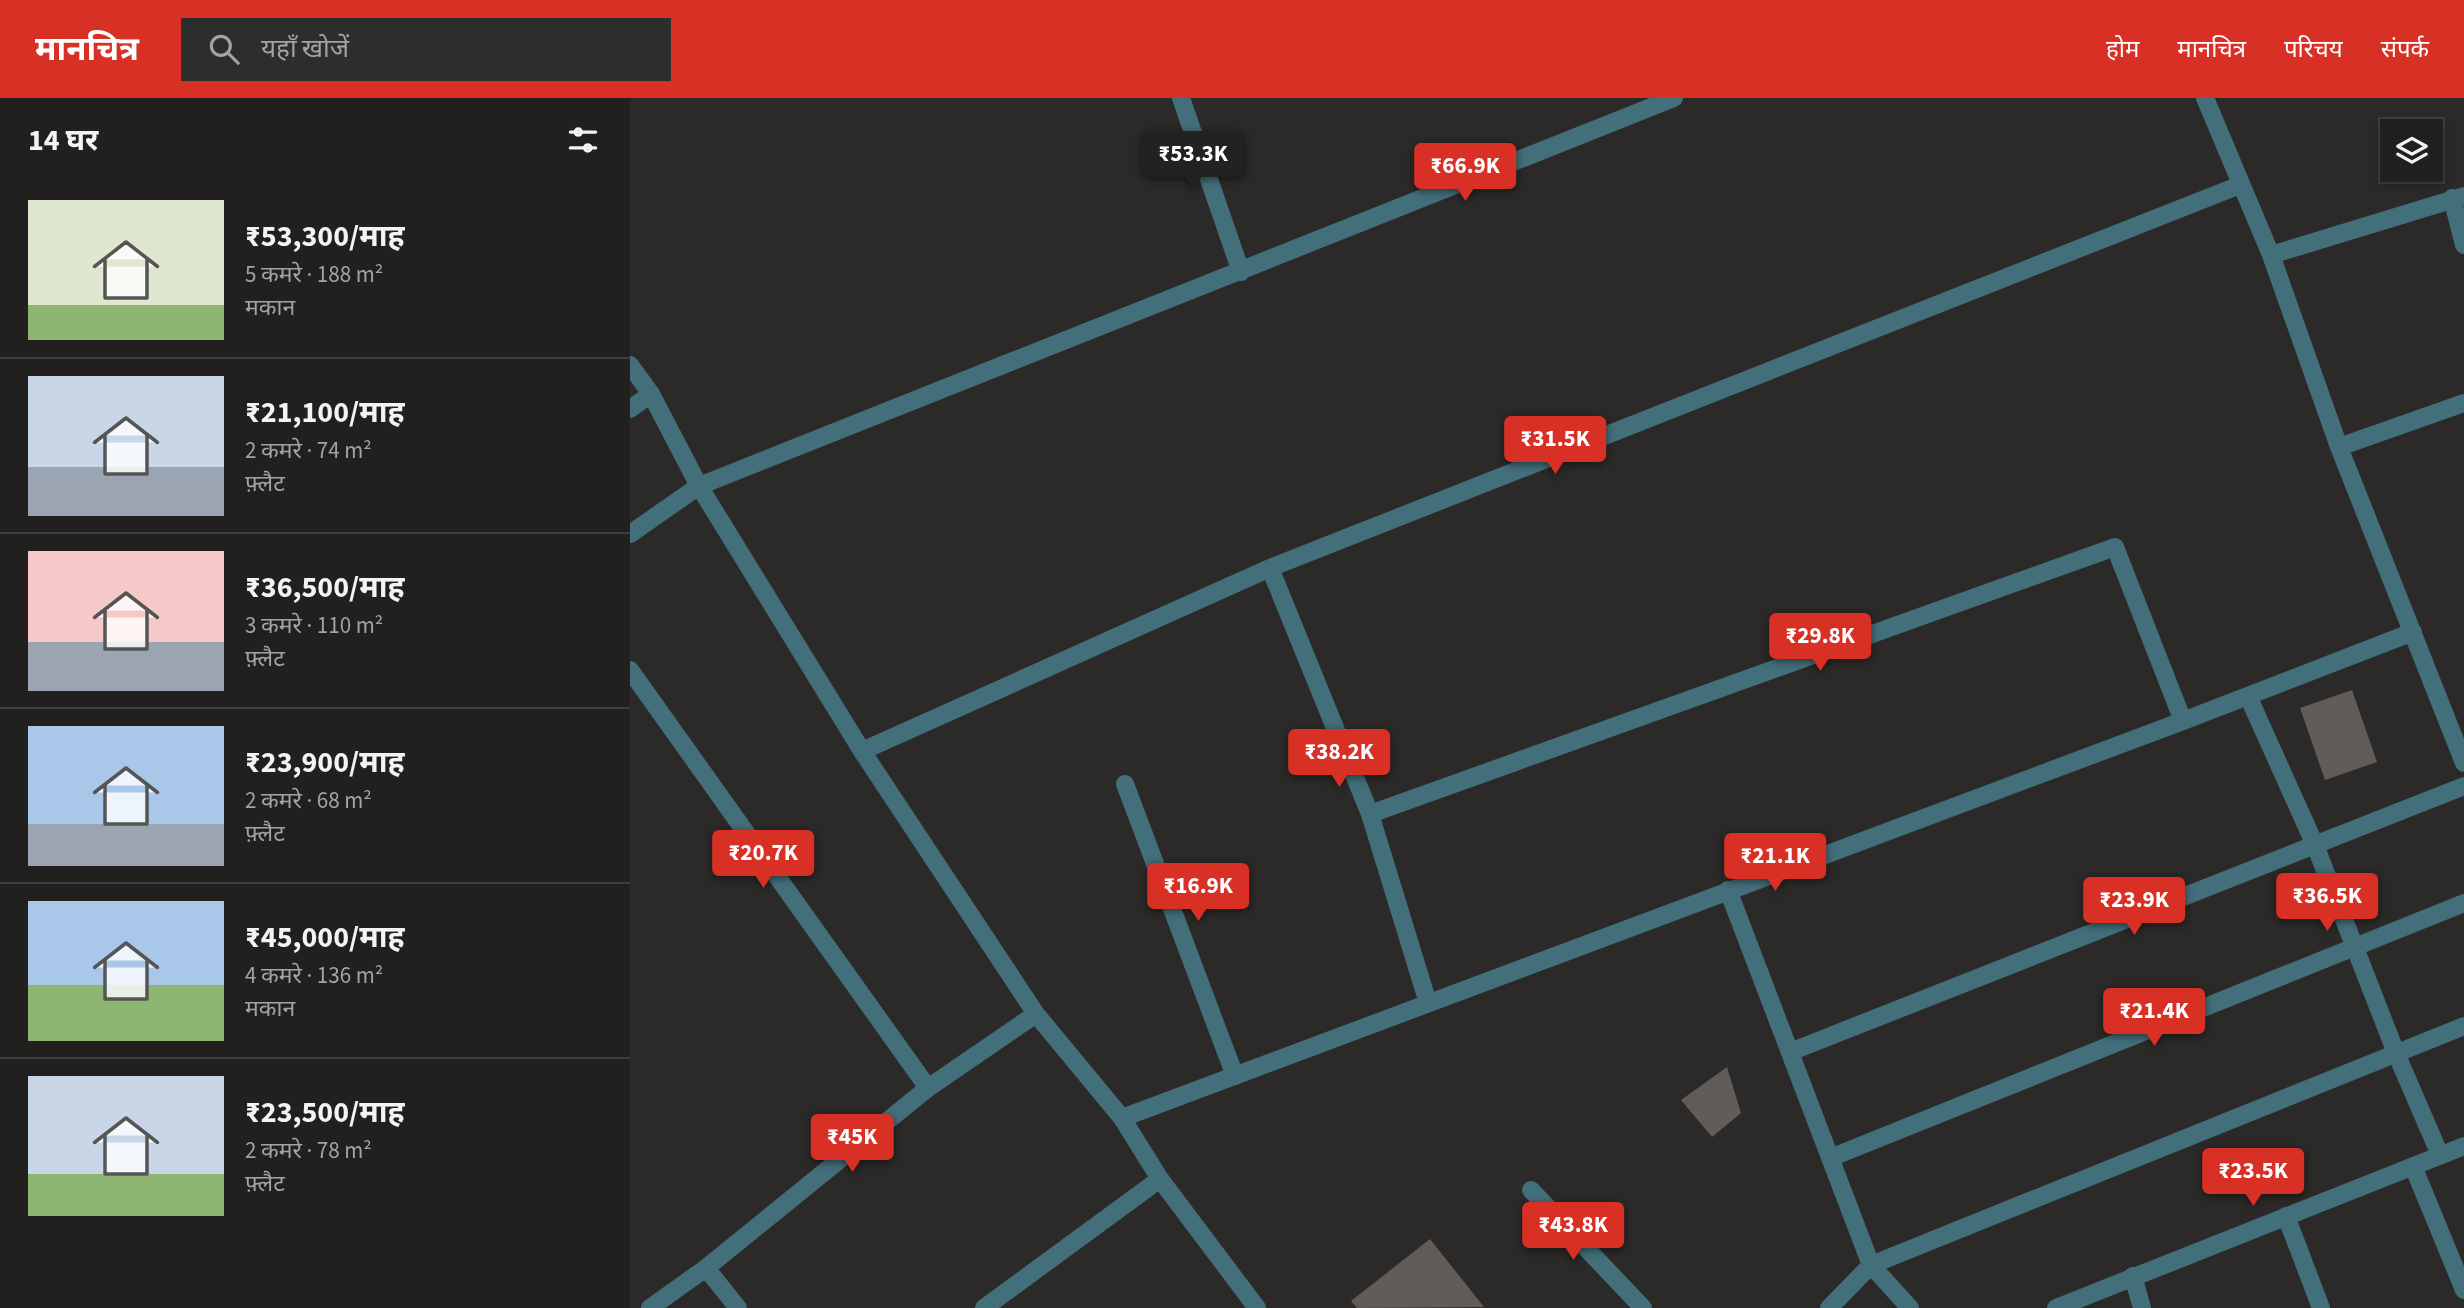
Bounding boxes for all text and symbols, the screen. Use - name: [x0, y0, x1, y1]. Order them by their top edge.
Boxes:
- search box: [181, 18, 671, 81]
- text: मानचित्र: [35, 26, 139, 73]
- icon: search: [205, 30, 243, 68]
- text: यहाँ खोजें: [261, 30, 349, 67]
- text: होम: [2106, 32, 2139, 67]
- text: मानचित्र: [2177, 32, 2246, 67]
- text: परिचय: [2284, 32, 2343, 67]
- text: संपर्क: [2381, 32, 2429, 67]
- text: 14 घर: [28, 119, 98, 162]
- map controls: [2380, 119, 2443, 182]
- button: layers: [2380, 119, 2443, 182]
- icon: filters: [564, 121, 602, 159]
- pin: ₹53.3K: [1136, 132, 1250, 191]
- text: ₹53.3K: [1158, 137, 1228, 170]
- pin: ₹66.9K: [1408, 144, 1522, 203]
- text: ₹66.9K: [1430, 149, 1500, 182]
- text: ₹53,300/माह: [245, 215, 405, 258]
- icon: home: [84, 228, 168, 312]
- text: 5 कमरे · 188 m²: [245, 258, 383, 291]
- text: मकान: [245, 291, 295, 324]
- text: ₹21,100/माह: [245, 391, 405, 434]
- icon: home: [84, 404, 168, 488]
- pin: ₹31.5K: [1498, 416, 1612, 476]
- text: ₹31.5K: [1520, 422, 1590, 455]
- text: 2 कमरे · 74 m²: [245, 434, 372, 467]
- text: फ़्लैट: [245, 467, 285, 500]
- text: ₹36,500/माह: [245, 566, 405, 609]
- icon: home: [84, 579, 168, 663]
- text: 3 कमरे · 110 m²: [245, 609, 383, 642]
- pin: ₹29.8K: [1763, 614, 1877, 673]
- text: ₹29.8K: [1785, 619, 1855, 652]
- text: फ़्लैट: [245, 642, 285, 675]
- pin: ₹38.2K: [1282, 730, 1396, 789]
- text: ₹38.2K: [1304, 735, 1374, 768]
- text: ₹23,900/माह: [245, 741, 405, 784]
- icon: home: [84, 754, 168, 838]
- text: 2 कमरे · 68 m²: [245, 784, 372, 817]
- text: फ़्लैट: [245, 817, 285, 850]
- pin: ₹20.7K: [706, 830, 820, 890]
- pin: ₹21.1K: [1718, 834, 1832, 893]
- text: ₹20.7K: [728, 836, 798, 869]
- text: ₹21.1K: [1740, 839, 1810, 872]
- pin: ₹16.9K: [1141, 864, 1255, 923]
- text: ₹16.9K: [1163, 869, 1233, 902]
- pin: ₹36.5K: [2270, 874, 2384, 933]
- pin: ₹23.9K: [2077, 878, 2191, 937]
- text: ₹36.5K: [2292, 879, 2362, 912]
- text: ₹23.9K: [2099, 883, 2169, 916]
- text: ₹45,000/माह: [245, 916, 405, 959]
- icon: home: [84, 929, 168, 1013]
- text: 4 कमरे · 136 m²: [245, 959, 383, 992]
- pin: ₹21.4K: [2097, 988, 2211, 1048]
- text: मकान: [245, 992, 295, 1025]
- text: ₹21.4K: [2119, 994, 2189, 1027]
- text: ₹23,500/माह: [245, 1091, 405, 1134]
- icon: home: [84, 1104, 168, 1188]
- pin: ₹45K: [811, 1114, 893, 1174]
- text: ₹45K: [827, 1120, 877, 1153]
- text: 2 कमरे · 78 m²: [245, 1134, 372, 1167]
- pin: ₹23.5K: [2196, 1148, 2310, 1208]
- text: ₹23.5K: [2218, 1154, 2288, 1187]
- text: फ़्लैट: [245, 1167, 285, 1200]
- pin: ₹43.8K: [1516, 1202, 1630, 1262]
- text: ₹43.8K: [1538, 1208, 1608, 1241]

